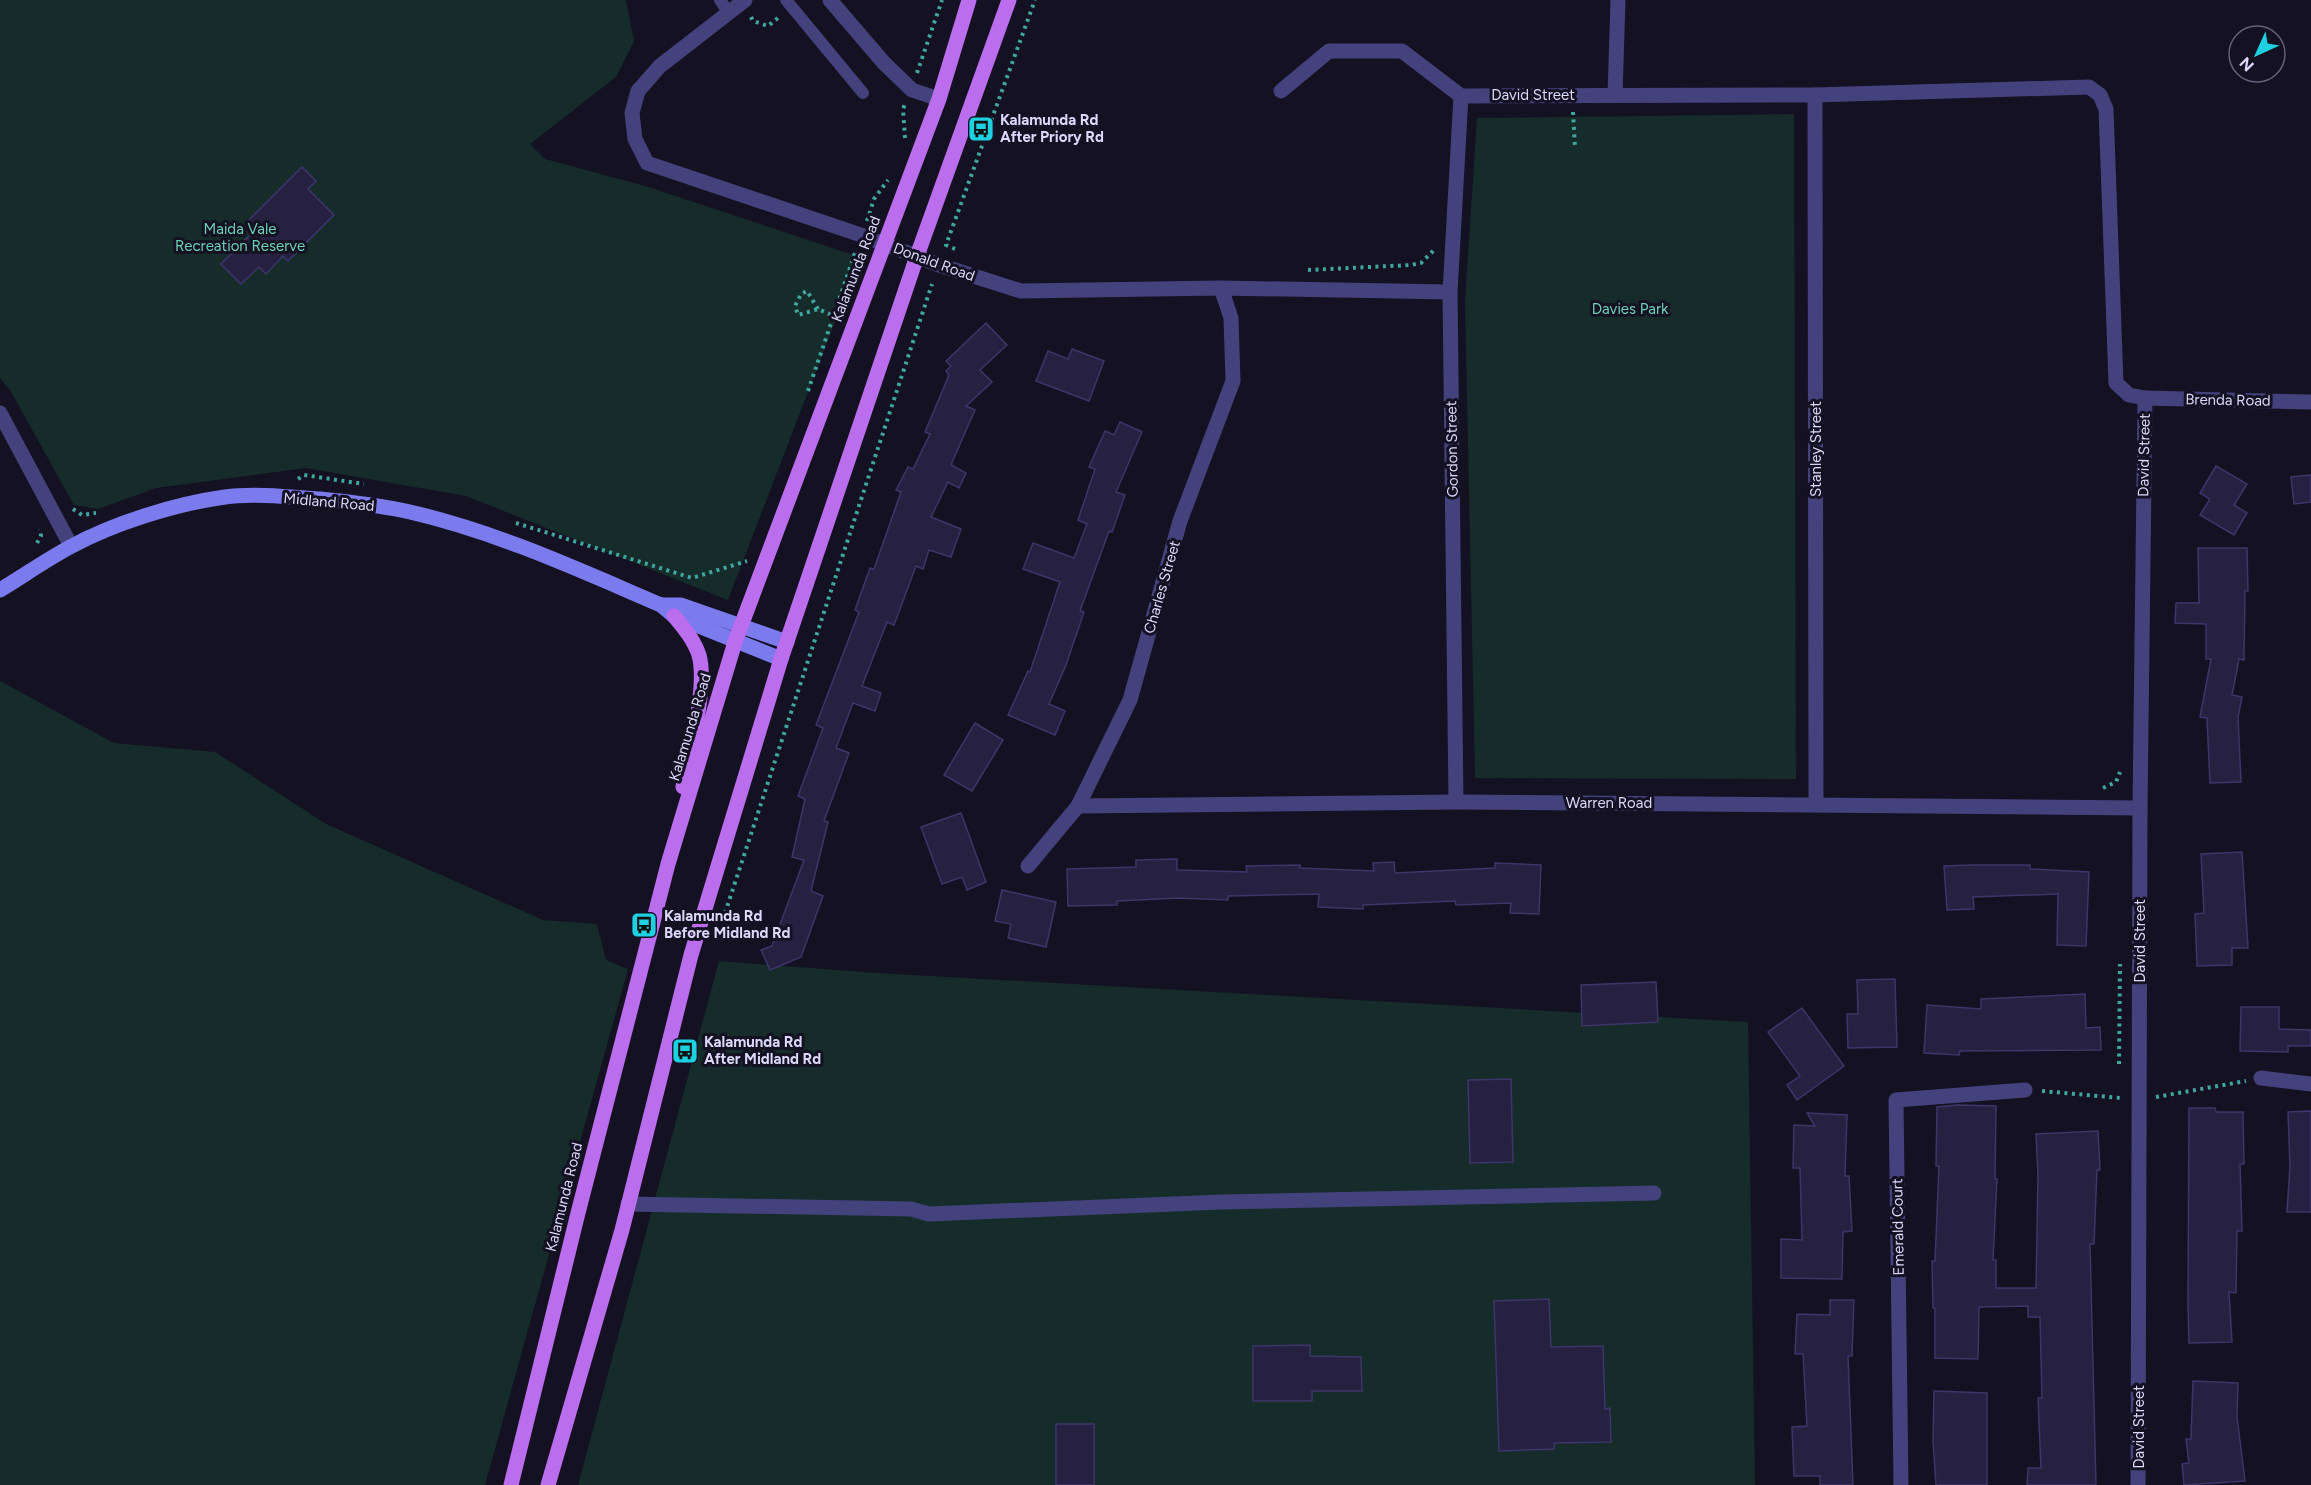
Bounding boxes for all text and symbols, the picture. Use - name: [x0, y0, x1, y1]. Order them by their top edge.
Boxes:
- north arrow: [2227, 24, 2287, 84]
- text: N: [2236, 53, 2258, 75]
- street label: David Street: [1491, 86, 1575, 104]
- place label: Kalamunda Rd After Priory Rd: [1000, 111, 1104, 146]
- bus stop icon: Kalamunda Rd After Priory Rd: [966, 114, 996, 144]
- street label: Kalamunda Road: [828, 214, 884, 324]
- park label: Maida Vale Recreation Reserve: [175, 220, 305, 255]
- street label: Donald Road: [891, 239, 977, 285]
- park label: Davies Park: [1592, 300, 1669, 318]
- street label: Brenda Road: [2185, 390, 2271, 410]
- street label: Gordon Street: [1442, 400, 1462, 498]
- street label: Stanley Street: [1807, 401, 1825, 497]
- street label: David Street: [2134, 413, 2154, 497]
- street label: Midland Road: [283, 489, 375, 515]
- street label: Charles Street: [1140, 538, 1184, 636]
- street label: Kalamunda Road: [665, 671, 715, 783]
- street label: Warren Road: [1566, 794, 1652, 812]
- street label: David Street: [2131, 899, 2149, 983]
- place label: Kalamunda Rd Before Midland Rd: [664, 907, 791, 942]
- bus stop icon: Kalamunda Rd Before Midland Rd: [629, 910, 659, 940]
- place label: Kalamunda Rd After Midland Rd: [704, 1033, 821, 1068]
- bus stop icon: Kalamunda Rd After Midland Rd: [670, 1036, 700, 1066]
- street label: Kalamunda Road: [542, 1141, 586, 1253]
- street label: Emerald Court: [1888, 1178, 1908, 1276]
- street label: David Street: [2130, 1385, 2148, 1469]

